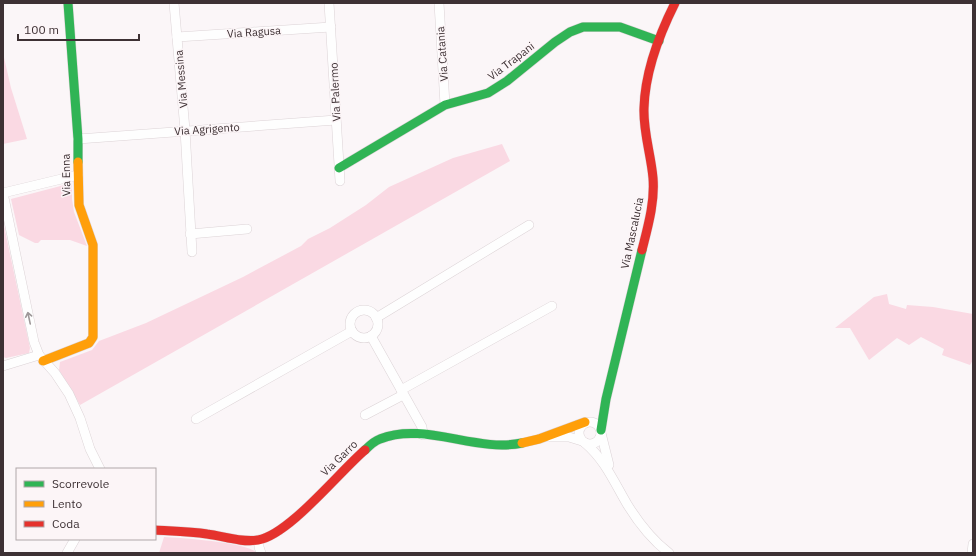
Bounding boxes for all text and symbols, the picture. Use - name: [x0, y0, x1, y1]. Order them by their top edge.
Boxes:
- scale bar: [18, 16, 139, 42]
- text: 100 m: [24, 22, 59, 37]
- street label: Via Ragusa: [227, 23, 282, 41]
- street label: Via Catania: [433, 26, 451, 82]
- street label: Via Trapani: [485, 39, 537, 83]
- street label: Via Messina: [171, 49, 191, 109]
- street label: Via Palermo: [326, 62, 344, 122]
- street label: Via Agrigento: [174, 120, 240, 138]
- street label: Via Enna: [59, 153, 73, 196]
- street label: Via Mascalucia: [618, 196, 646, 270]
- one-way arrow: [25, 312, 33, 325]
- street label: Via Garro: [318, 437, 360, 479]
- legend: [16, 468, 156, 540]
- text: Scorrevole: [52, 476, 110, 491]
- text: Lento: [52, 496, 82, 511]
- text: Coda: [52, 516, 80, 531]

